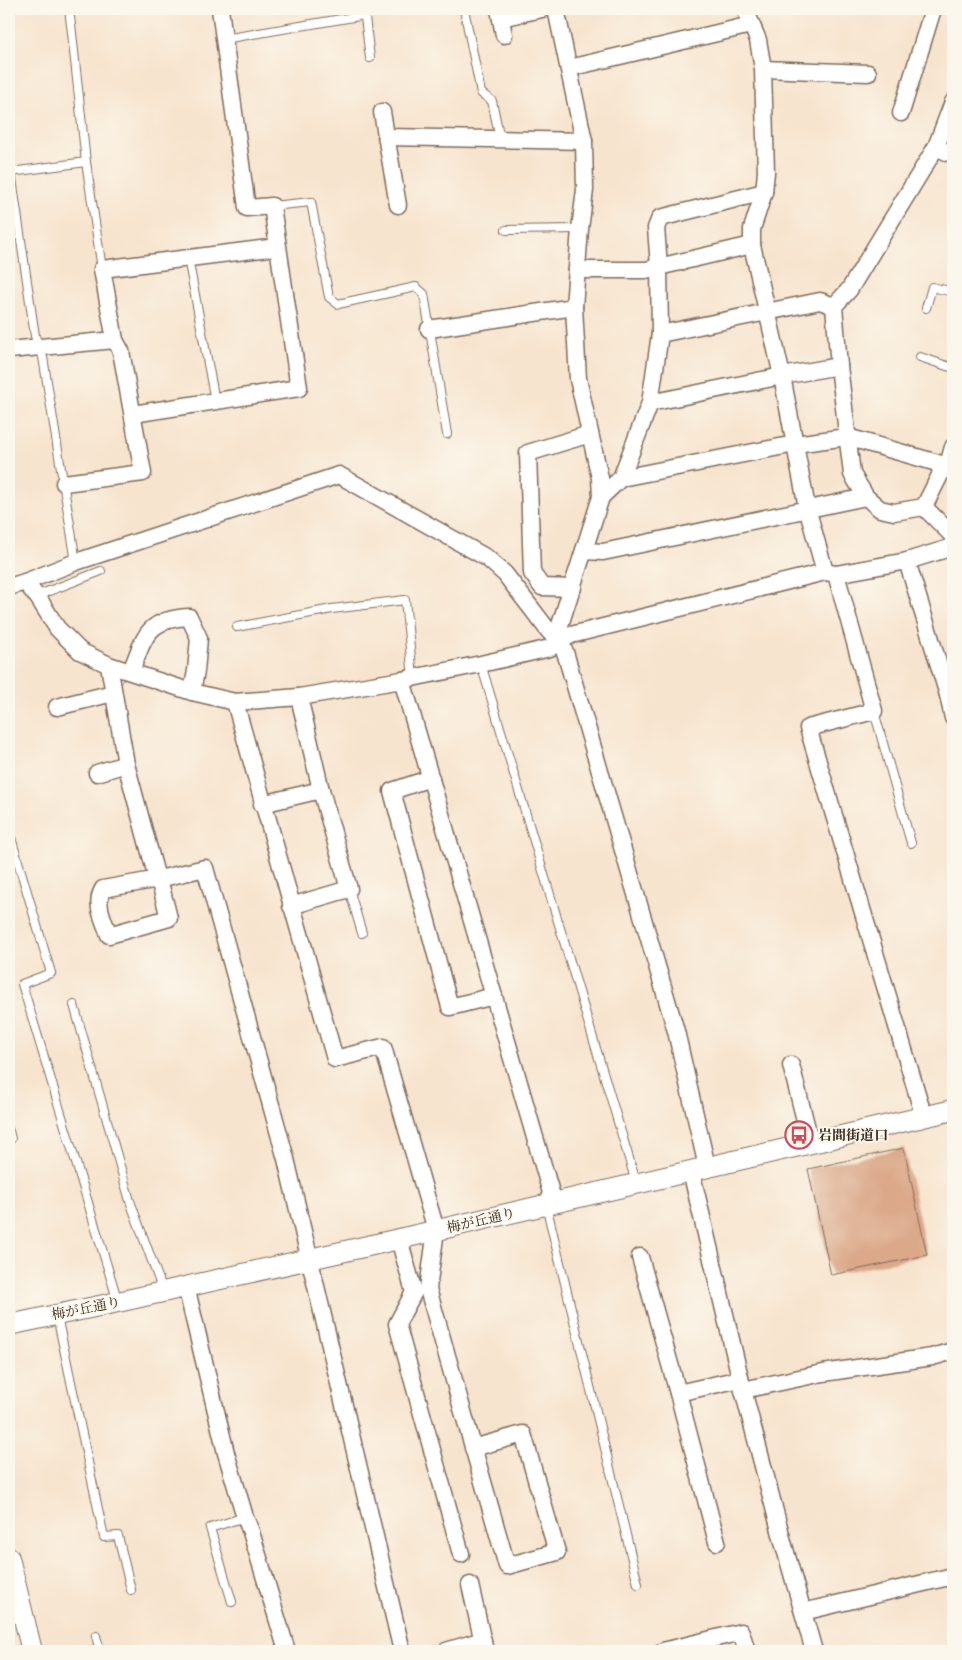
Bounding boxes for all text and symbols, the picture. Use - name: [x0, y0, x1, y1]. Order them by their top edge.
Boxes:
- bus stop icon: 岩間街道口: [784, 1120, 814, 1150]
- place label: 岩間街道口: [818, 1126, 888, 1144]
- street label: 梅が丘通り: [445, 1203, 517, 1237]
- street label: 梅が丘通り: [50, 1292, 122, 1324]

